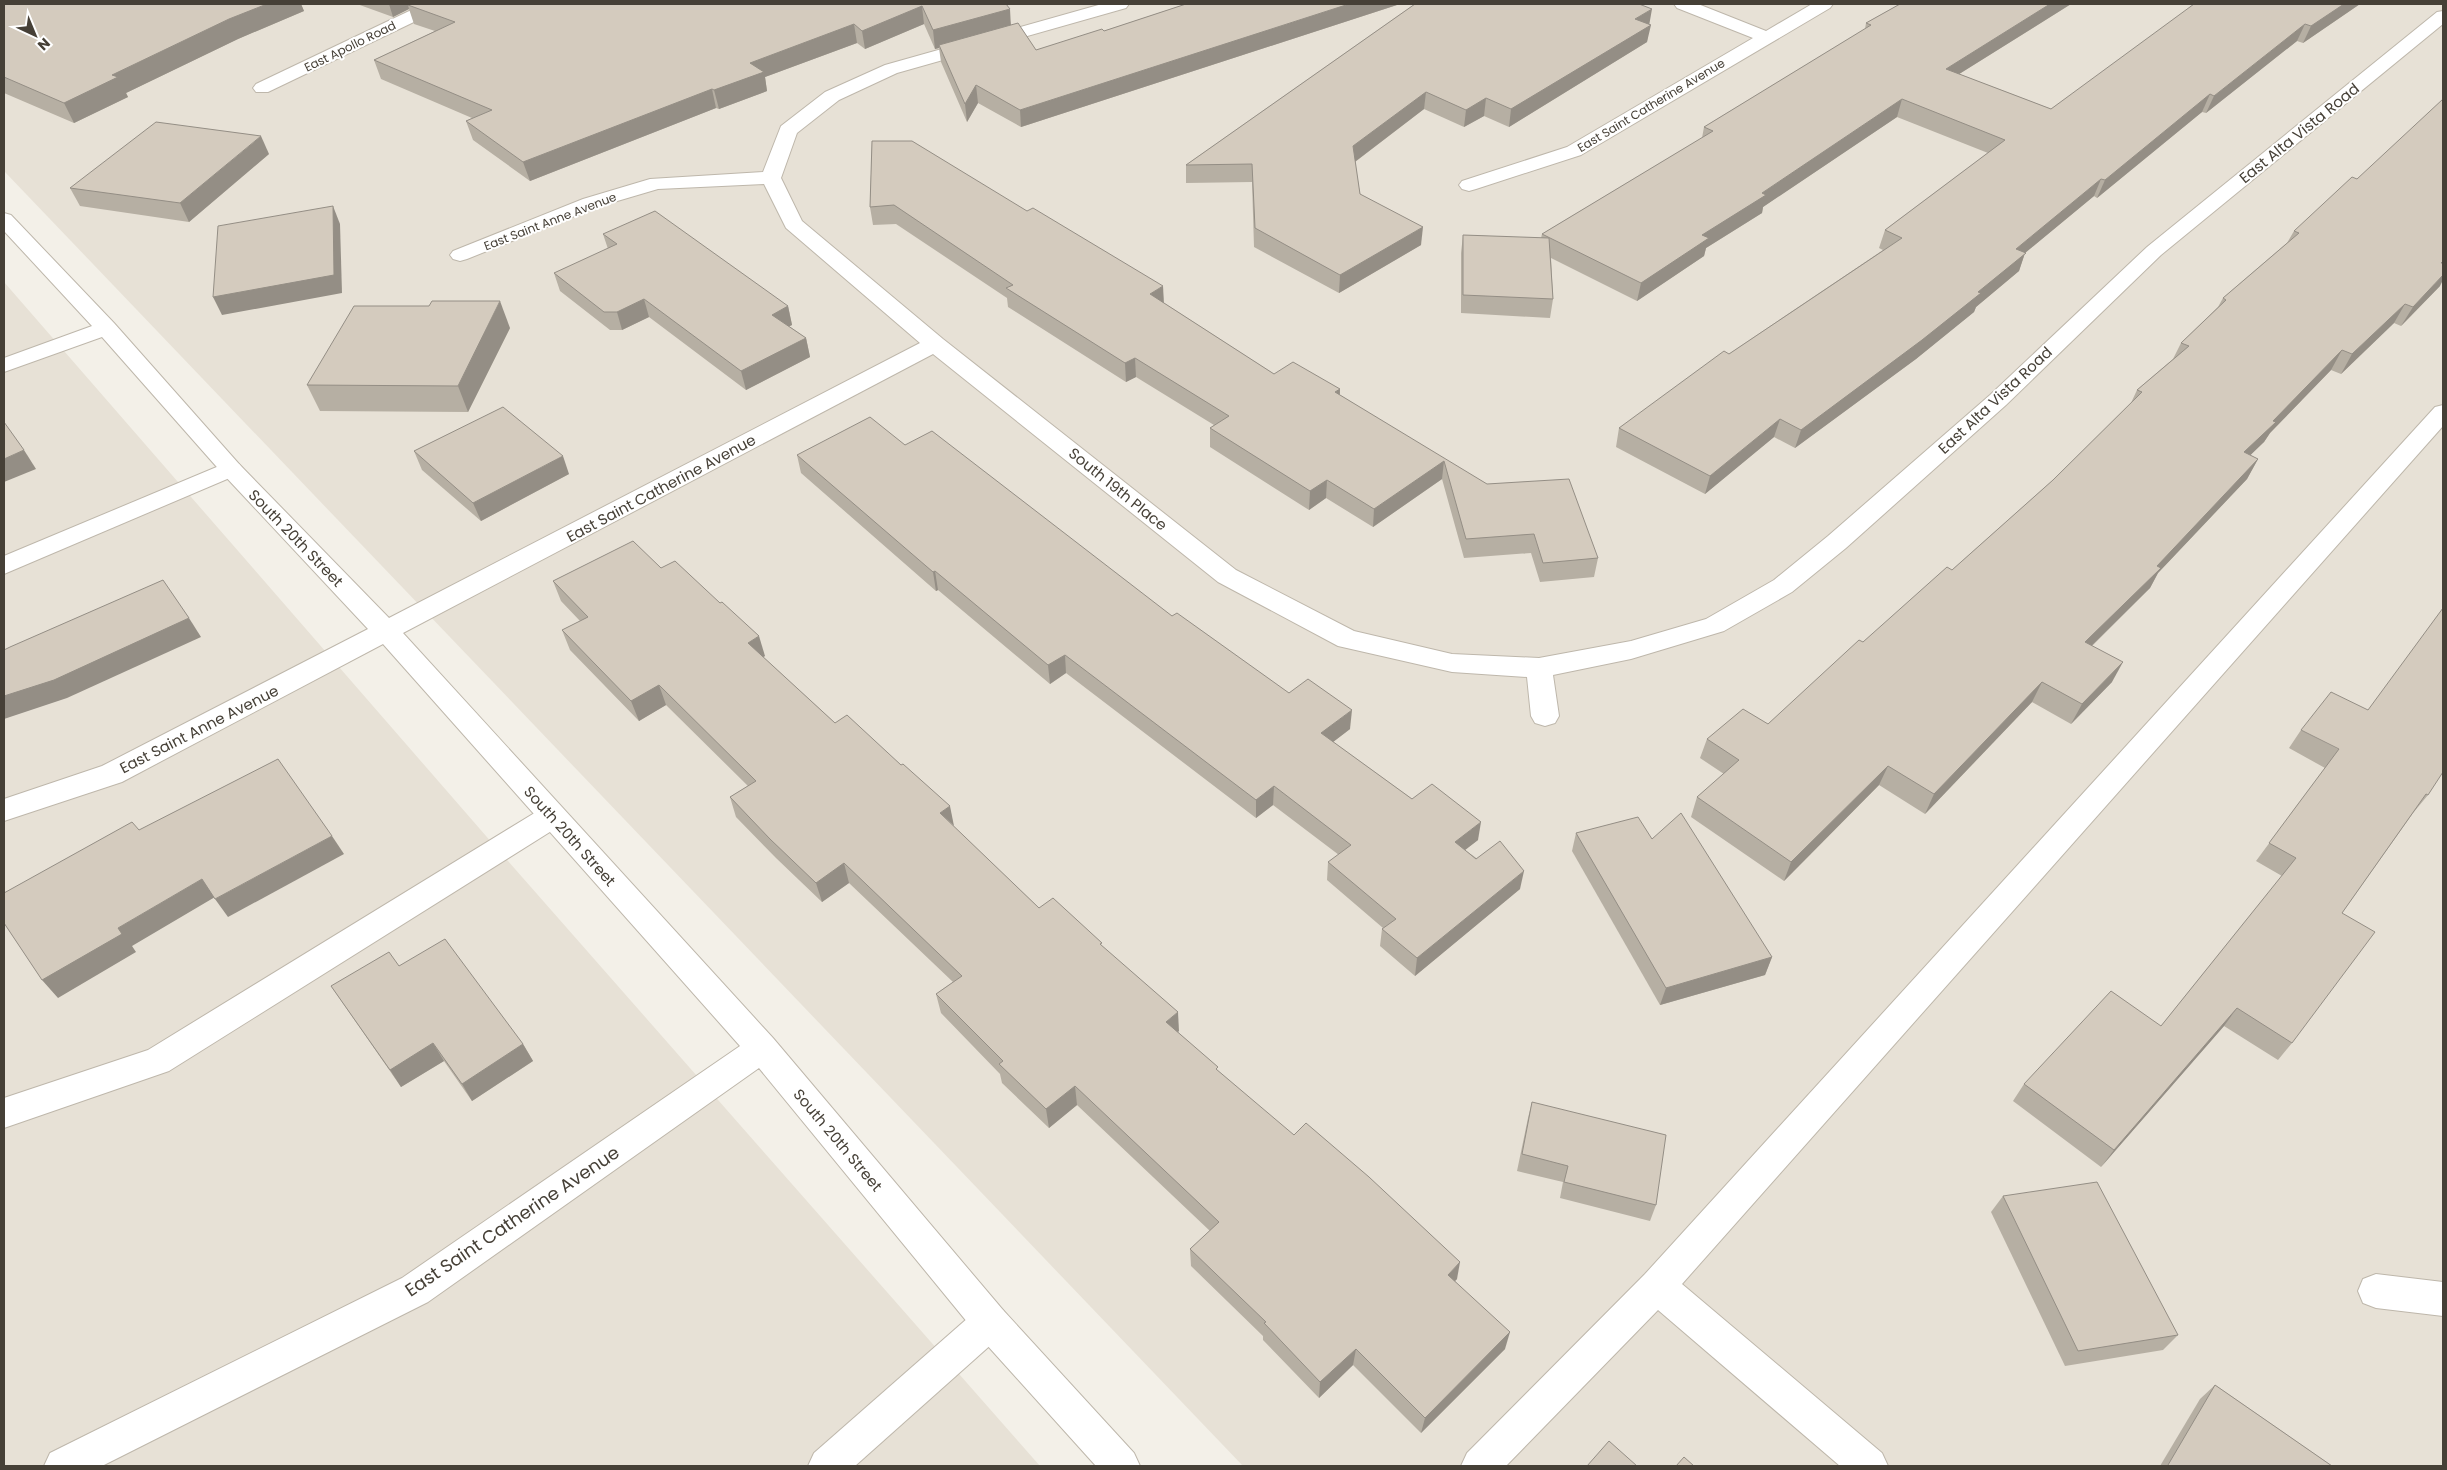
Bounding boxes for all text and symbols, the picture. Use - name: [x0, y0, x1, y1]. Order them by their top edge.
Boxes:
- north arrow: [10, 10, 60, 60]
- street label: East Apollo Road: [301, 16, 399, 76]
- text: N: [33, 34, 55, 55]
- street label: East Saint Catherine Avenue: [1574, 54, 1728, 156]
- street label: East Alta Vista Road: [2235, 78, 2363, 188]
- street label: East Saint Anne Avenue: [481, 188, 619, 254]
- street label: East Alta Vista Road: [1933, 342, 2057, 458]
- street label: East Saint Catherine Avenue: [563, 429, 759, 547]
- street label: South 19th Place: [1064, 443, 1172, 535]
- street label: South 20th Street: [244, 485, 348, 591]
- street label: East Saint Anne Avenue: [116, 680, 282, 778]
- street label: South 20th Street: [519, 781, 621, 891]
- street label: South 20th Street: [789, 1084, 887, 1196]
- street label: East Saint Catherine Avenue: [400, 1140, 624, 1302]

